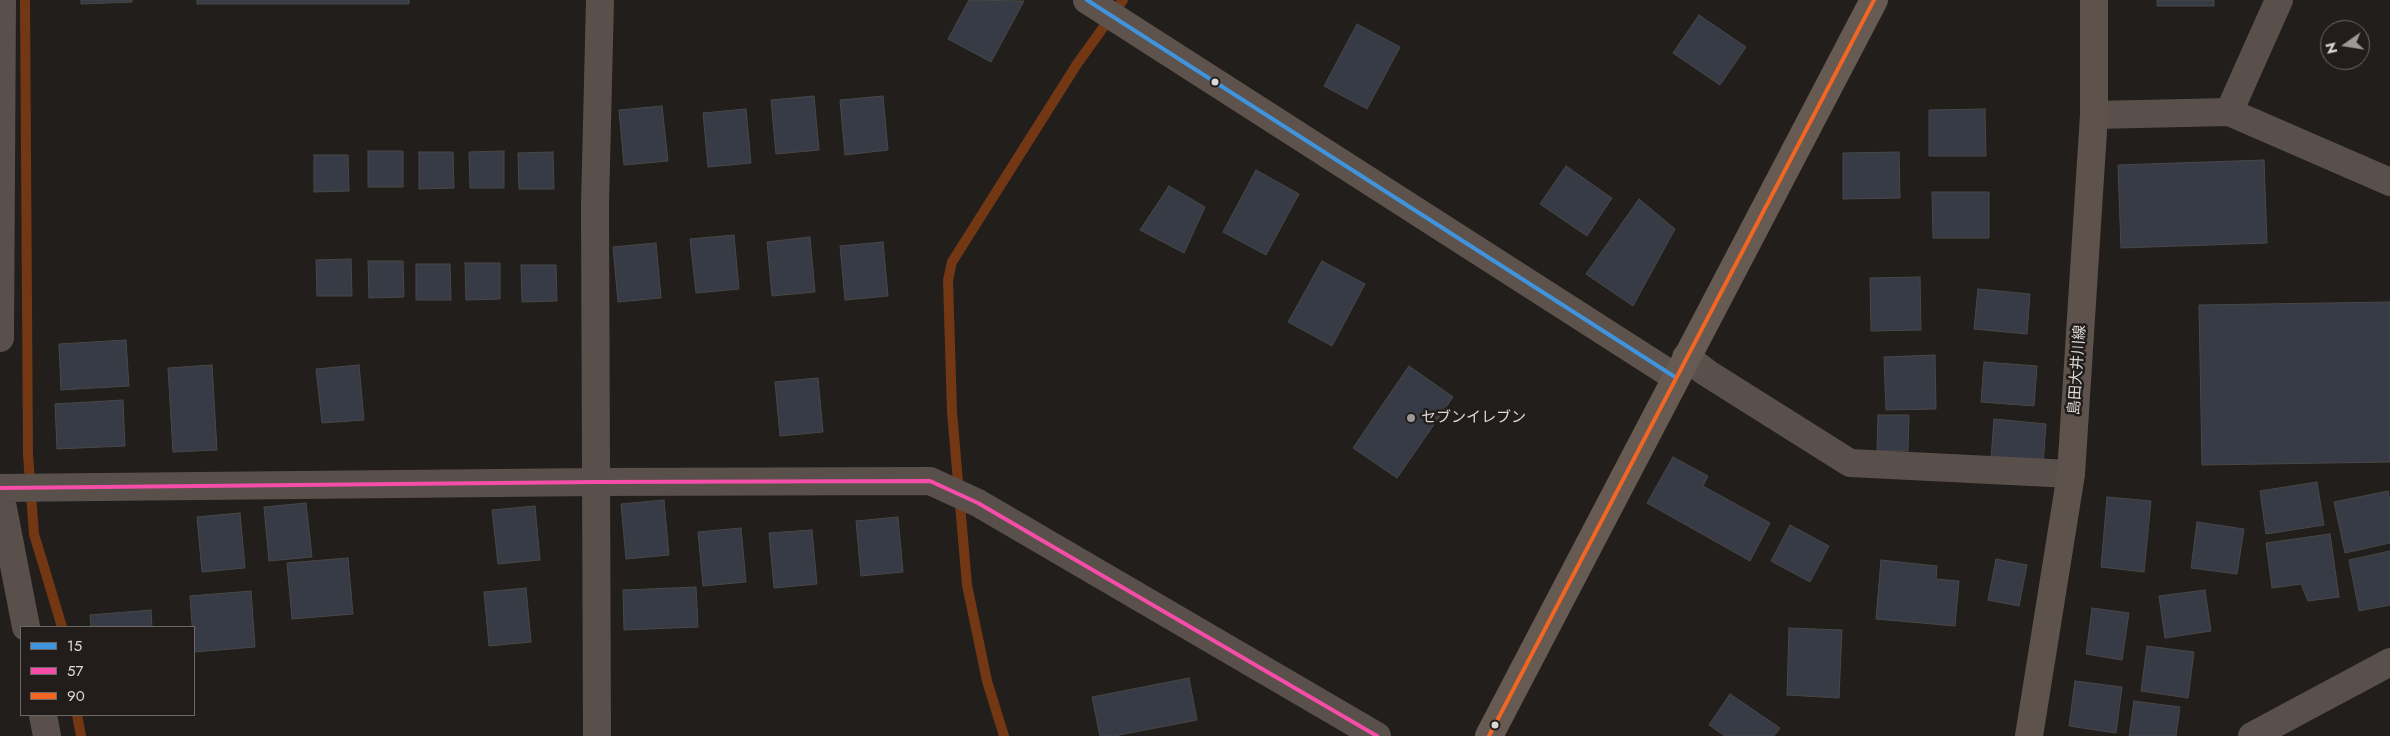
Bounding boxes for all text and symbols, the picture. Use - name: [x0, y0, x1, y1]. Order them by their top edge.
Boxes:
- north arrow: [2320, 20, 2370, 70]
- text: N: [2320, 40, 2342, 56]
- unlabelled marker: [1210, 77, 1220, 87]
- street label: 島田大井川線: [2066, 324, 2090, 416]
- place label: セブンイレブン: [1421, 409, 1526, 427]
- marker: セブンイレブン: [1405, 412, 1417, 424]
- legend: [20, 626, 195, 716]
- text: 15: [67, 635, 82, 657]
- text: 57: [67, 660, 83, 682]
- text: 90: [67, 685, 85, 707]
- unlabelled marker: [1490, 720, 1500, 730]

